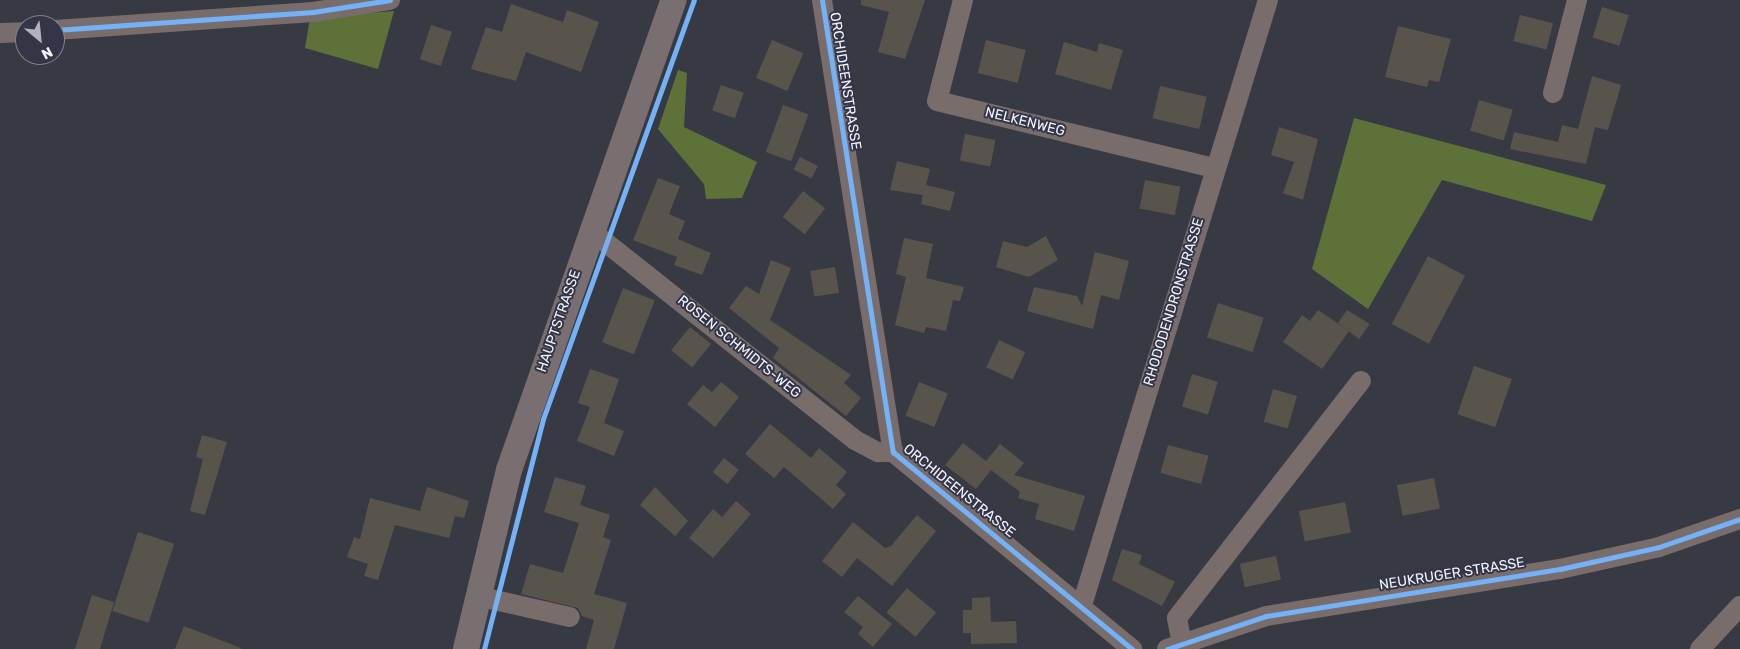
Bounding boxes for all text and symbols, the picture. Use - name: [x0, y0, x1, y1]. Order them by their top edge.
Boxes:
- street label: ORCHIDEENSTRASSE: [826, 11, 864, 151]
- north arrow: [15, 15, 65, 65]
- text: N: [38, 43, 55, 63]
- street label: NELKENWEG: [983, 104, 1067, 140]
- street label: RHODODENDRONSTRASSE: [1140, 216, 1208, 388]
- street label: HAUPTSTRASSE: [534, 268, 584, 374]
- street label: ROSEN SCHMIDTS-WEG: [674, 292, 804, 402]
- street label: ORCHIDEENSTRASSE: [900, 441, 1018, 541]
- street label: NEUKRUGER STRASSE: [1378, 554, 1526, 594]

